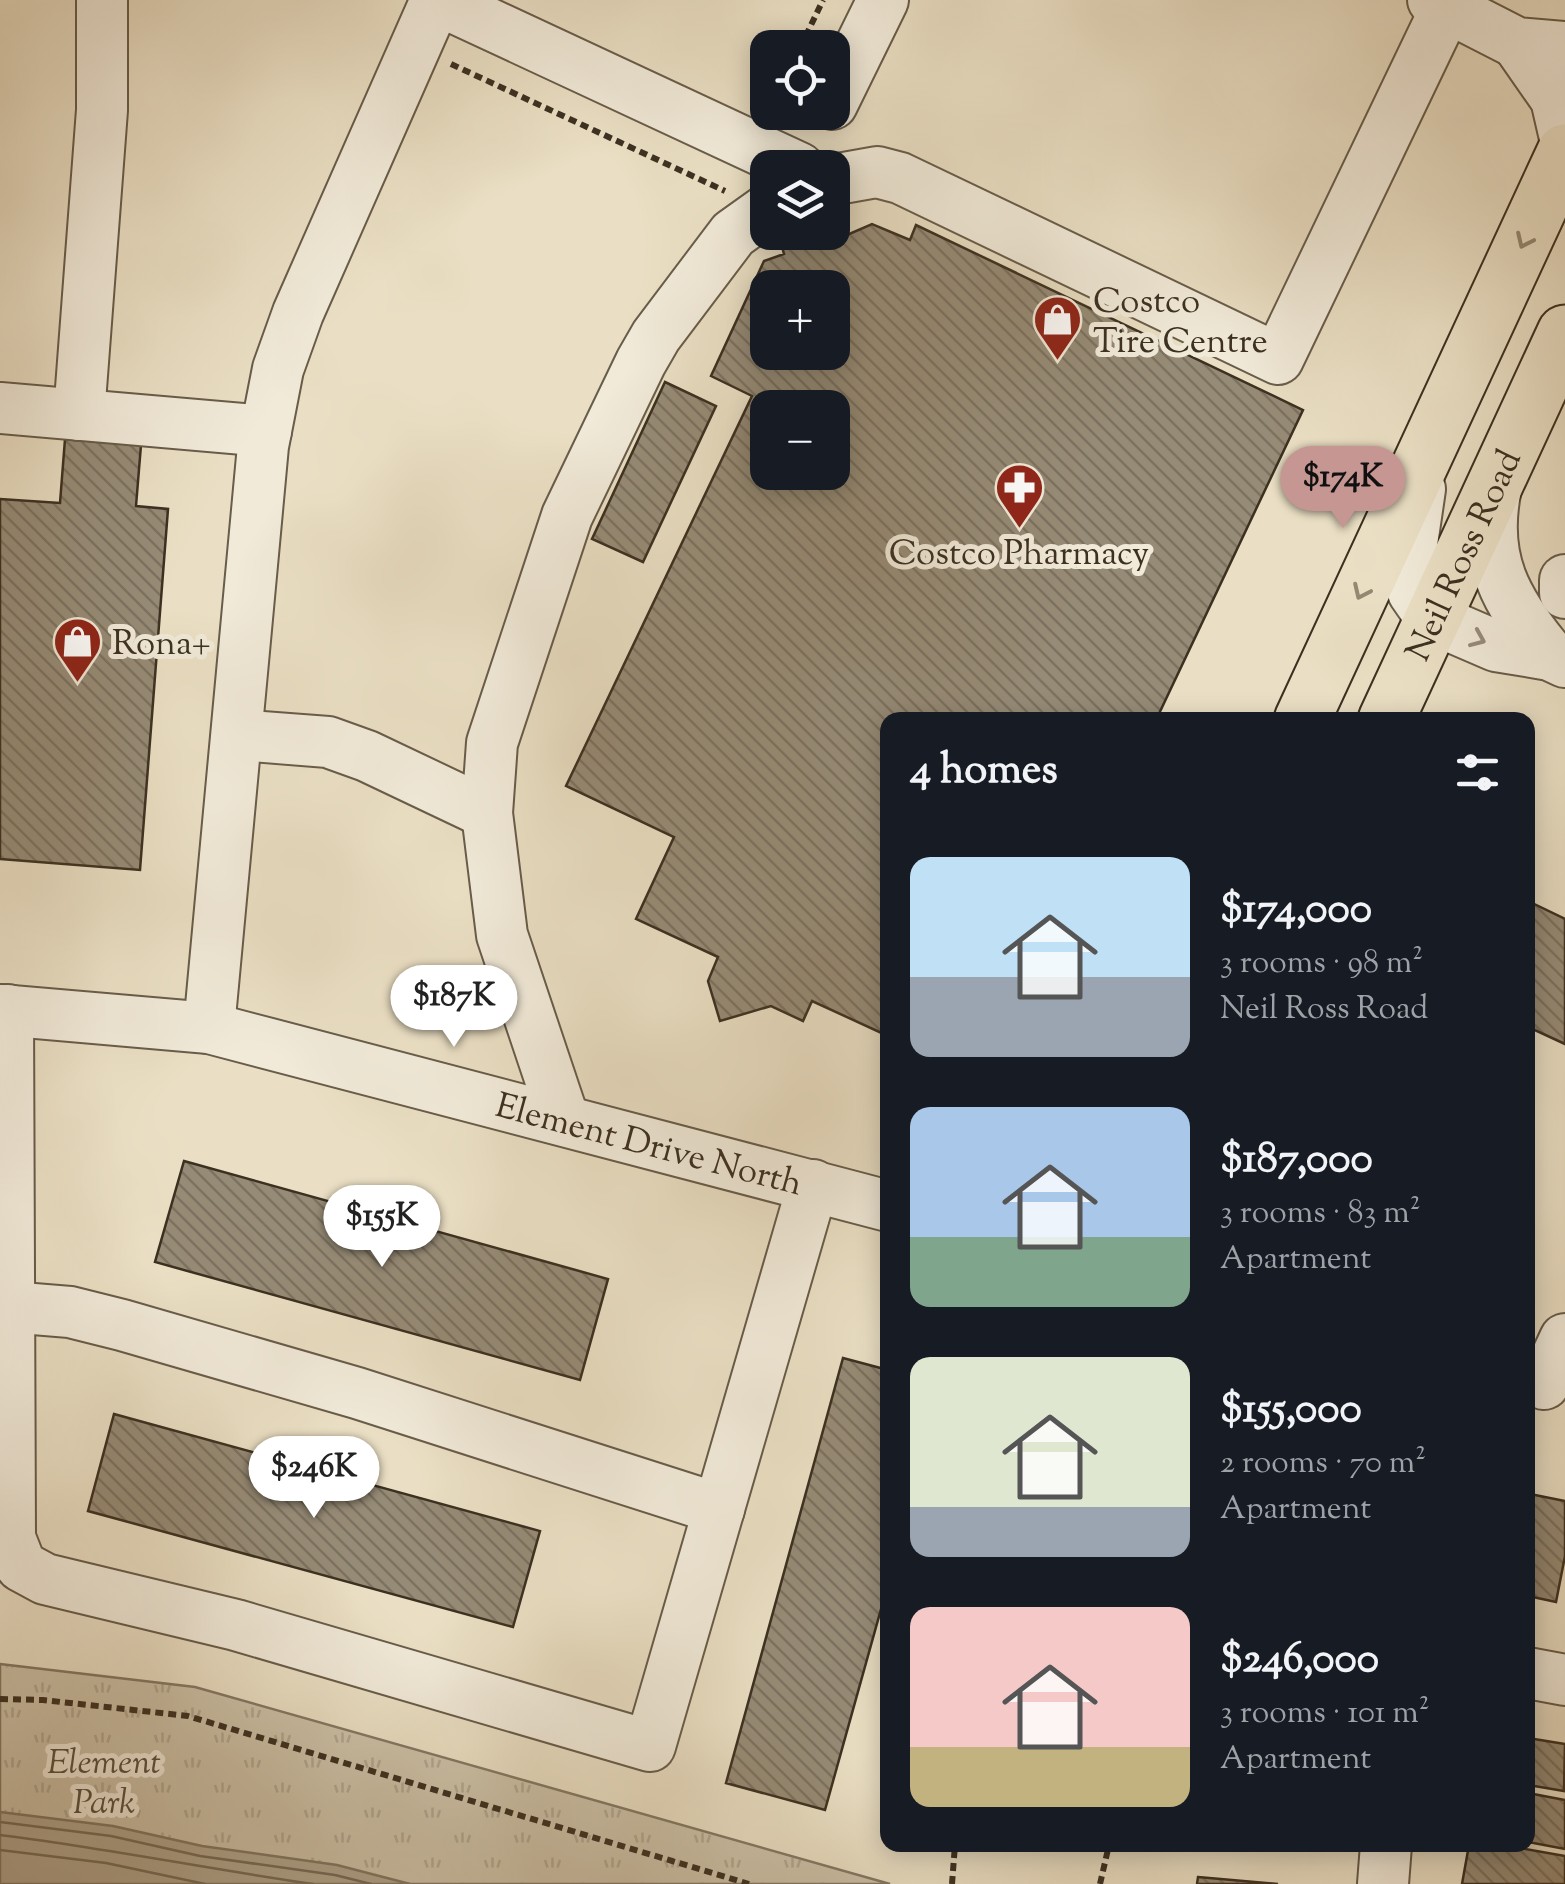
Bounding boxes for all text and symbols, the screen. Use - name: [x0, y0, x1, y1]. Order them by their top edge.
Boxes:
- map controls: [750, 30, 850, 490]
- button: locate: [750, 30, 850, 130]
- button: layers: [750, 150, 850, 250]
- one-way arrow: [1517, 231, 1537, 249]
- button: +: [750, 270, 850, 370]
- place label: Costco Tire Centre: [1093, 278, 1268, 369]
- shop icon: Costco Tire Centre: [1032, 294, 1084, 362]
- button: −: [750, 390, 850, 490]
- street label: Neil Ross Road: [1395, 442, 1537, 670]
- pin: $174K: [1273, 446, 1413, 531]
- text: $174K: [1302, 455, 1384, 501]
- pharmacy icon: Costco Pharmacy: [993, 462, 1045, 530]
- place label: Costco Pharmacy: [889, 530, 1149, 581]
- one-way arrow: [1354, 582, 1374, 600]
- shop icon: Rona+: [51, 616, 103, 684]
- place label: Rona+: [112, 620, 211, 671]
- one-way arrow: [1468, 627, 1486, 647]
- text: 4 homes: [910, 742, 1058, 802]
- icon: filters: [1450, 745, 1505, 800]
- text: $174,000: [1220, 881, 1372, 941]
- icon: home: [990, 897, 1110, 1017]
- text: 3 rooms · 98 m²: [1220, 941, 1423, 987]
- pin: $187K: [384, 965, 524, 1050]
- text: $187K: [412, 974, 496, 1020]
- text: Neil Ross Road: [1220, 987, 1428, 1033]
- street label: Element Drive North: [489, 1082, 808, 1212]
- text: $187,000: [1220, 1131, 1373, 1191]
- icon: home: [990, 1147, 1110, 1267]
- pin: $155K: [312, 1185, 452, 1270]
- text: 3 rooms · 83 m²: [1220, 1191, 1420, 1237]
- text: $155K: [345, 1194, 419, 1240]
- text: Apartment: [1220, 1237, 1371, 1283]
- text: $155,000: [1220, 1381, 1362, 1441]
- icon: home: [990, 1397, 1110, 1517]
- pin: $246K: [244, 1436, 384, 1521]
- text: 2 rooms · 70 m²: [1220, 1441, 1426, 1487]
- text: $246K: [271, 1445, 357, 1491]
- text: Apartment: [1220, 1487, 1371, 1533]
- text: $246,000: [1220, 1631, 1379, 1691]
- icon: home: [990, 1647, 1110, 1767]
- text: 3 rooms · 101 m²: [1220, 1691, 1430, 1737]
- text: Apartment: [1220, 1737, 1371, 1783]
- park label: Element Park: [47, 1739, 161, 1830]

